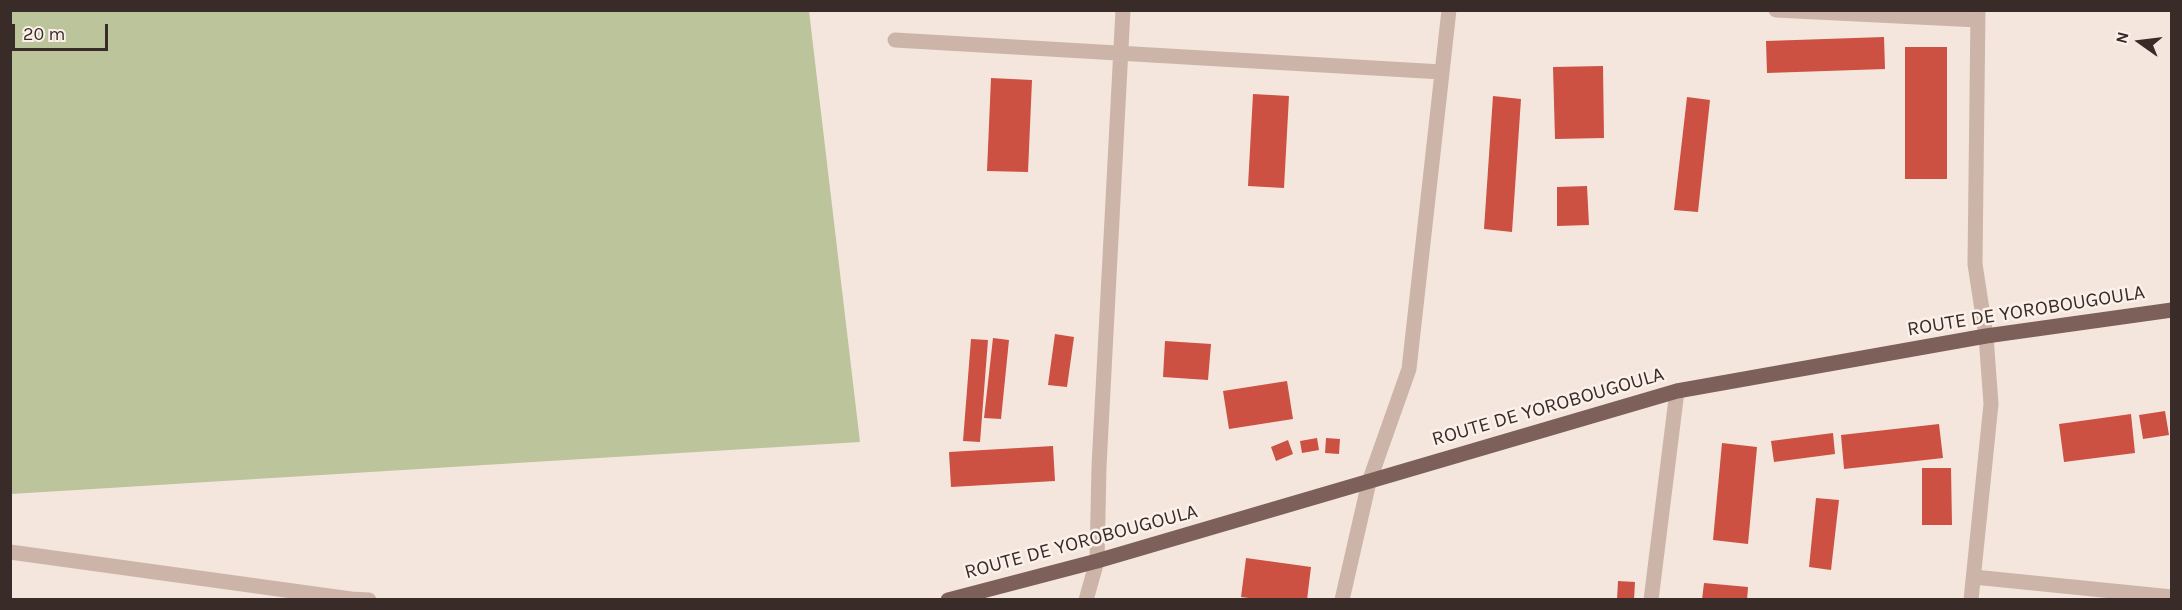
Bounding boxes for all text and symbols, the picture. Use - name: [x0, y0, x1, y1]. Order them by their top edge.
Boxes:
- scale bar: [15, 12, 111, 50]
- north arrow: [2110, 12, 2170, 72]
- text: 20 m: [23, 23, 65, 45]
- text: N: [2111, 30, 2133, 45]
- street label: ROUTE DE YOROBOUGOULA: [1905, 280, 2147, 342]
- street label: ROUTE DE YOROBOUGOULA: [1429, 362, 1667, 452]
- street label: ROUTE DE YOROBOUGOULA: [962, 499, 1200, 585]

